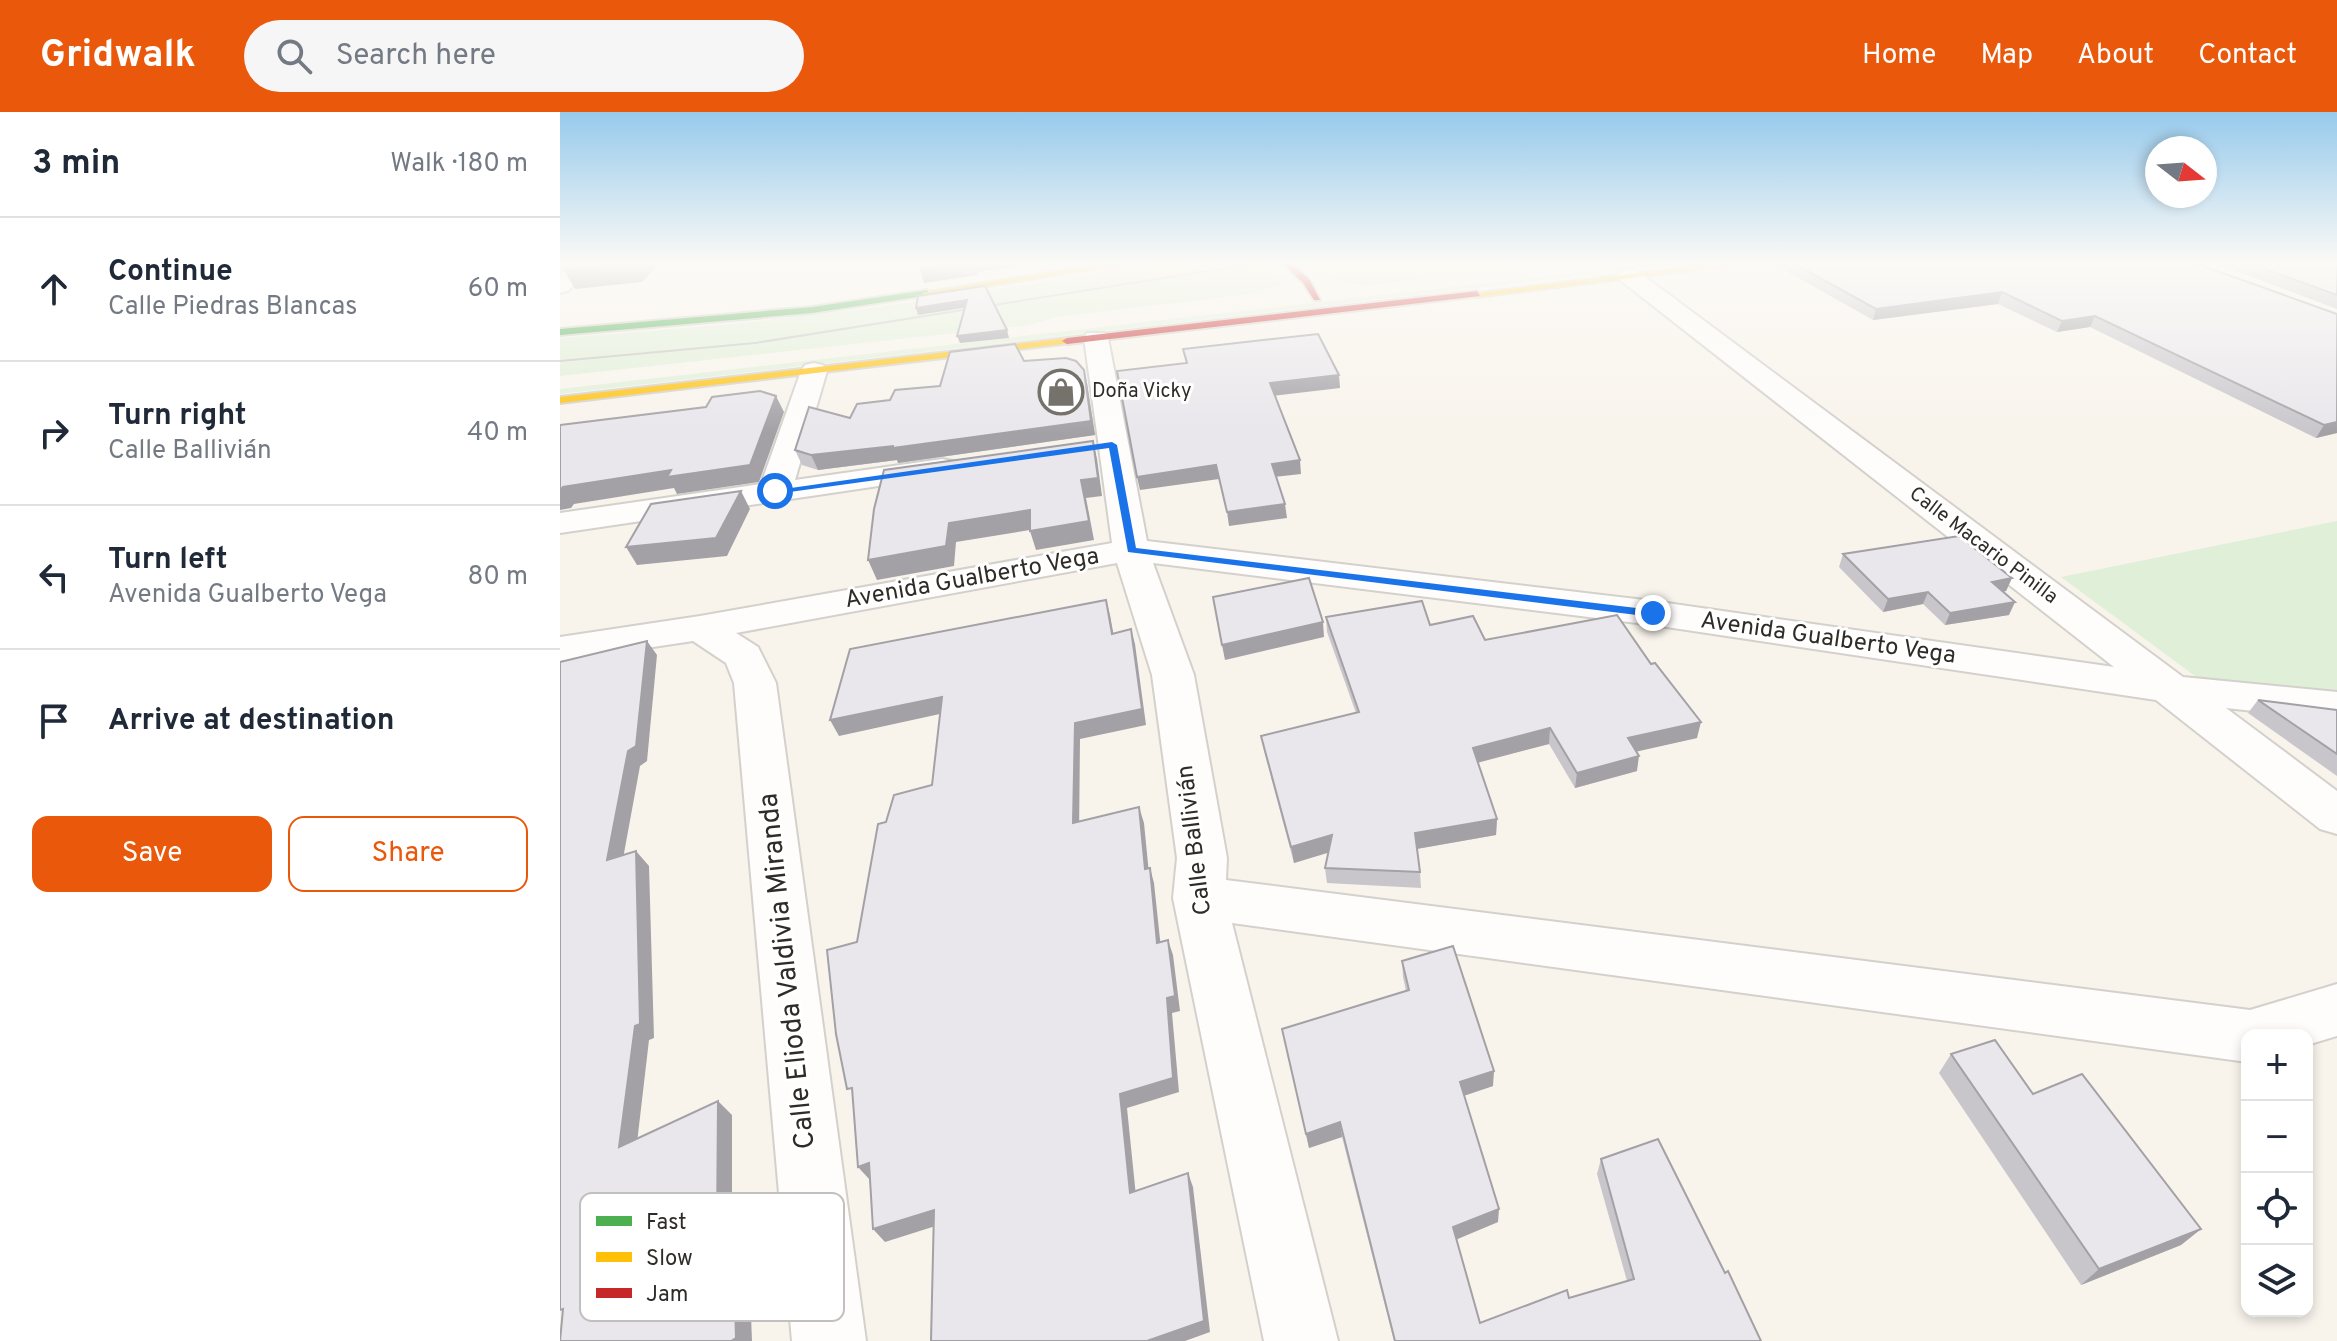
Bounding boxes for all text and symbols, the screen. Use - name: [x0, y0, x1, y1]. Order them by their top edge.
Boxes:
- search box: [244, 20, 804, 92]
- text: Gridwalk: [40, 32, 196, 81]
- icon: search: [272, 34, 316, 78]
- text: Search here: [336, 38, 496, 75]
- text: Home: [1862, 38, 1936, 74]
- text: Map: [1980, 38, 2033, 74]
- text: About: [2077, 38, 2154, 74]
- text: Contact: [2198, 38, 2297, 74]
- north arrow: [2145, 136, 2217, 208]
- text: 3 min: [32, 143, 120, 186]
- text: Walk · 180 m: [390, 148, 528, 181]
- text: Continue: [108, 254, 233, 291]
- icon: ahead: [32, 267, 76, 311]
- text: 60 m: [468, 273, 528, 306]
- text: Calle Piedras Blancas: [108, 291, 357, 324]
- shop icon: Doña Vicky: [1037, 368, 1085, 416]
- place label: Doña Vicky: [1092, 379, 1191, 405]
- text: Turn right: [108, 398, 246, 435]
- icon: right: [32, 411, 76, 455]
- text: 40 m: [467, 417, 528, 450]
- text: Calle Ballivián: [108, 435, 272, 468]
- route start: [757, 473, 793, 509]
- street label: Calle Macario Pinilla: [1903, 481, 2063, 611]
- text: Turn left: [108, 542, 228, 579]
- street label: Avenida Gualberto Vega: [843, 542, 1101, 616]
- icon: left: [32, 555, 76, 599]
- text: 80 m: [468, 561, 528, 594]
- text: Avenida Gualberto Vega: [108, 579, 387, 612]
- route end: [1635, 595, 1671, 631]
- street label: Avenida Gualberto Vega: [1698, 606, 1958, 672]
- icon: arrive: [32, 699, 76, 743]
- text: Arrive at destination: [108, 703, 394, 740]
- street label: Calle Ballivián: [1171, 763, 1219, 917]
- street label: Calle Elioda Valdivia Miranda: [751, 791, 825, 1151]
- button: Save: [32, 816, 272, 892]
- button: Share: [288, 816, 528, 892]
- map controls: [2241, 1029, 2313, 1317]
- button: +: [2241, 1029, 2313, 1101]
- button: −: [2241, 1101, 2313, 1173]
- button: locate: [2241, 1173, 2313, 1245]
- legend: [580, 1193, 844, 1321]
- text: Fast: [646, 1210, 687, 1237]
- button: layers: [2241, 1245, 2313, 1317]
- text: Slow: [646, 1246, 693, 1273]
- text: Jam: [646, 1282, 689, 1309]

